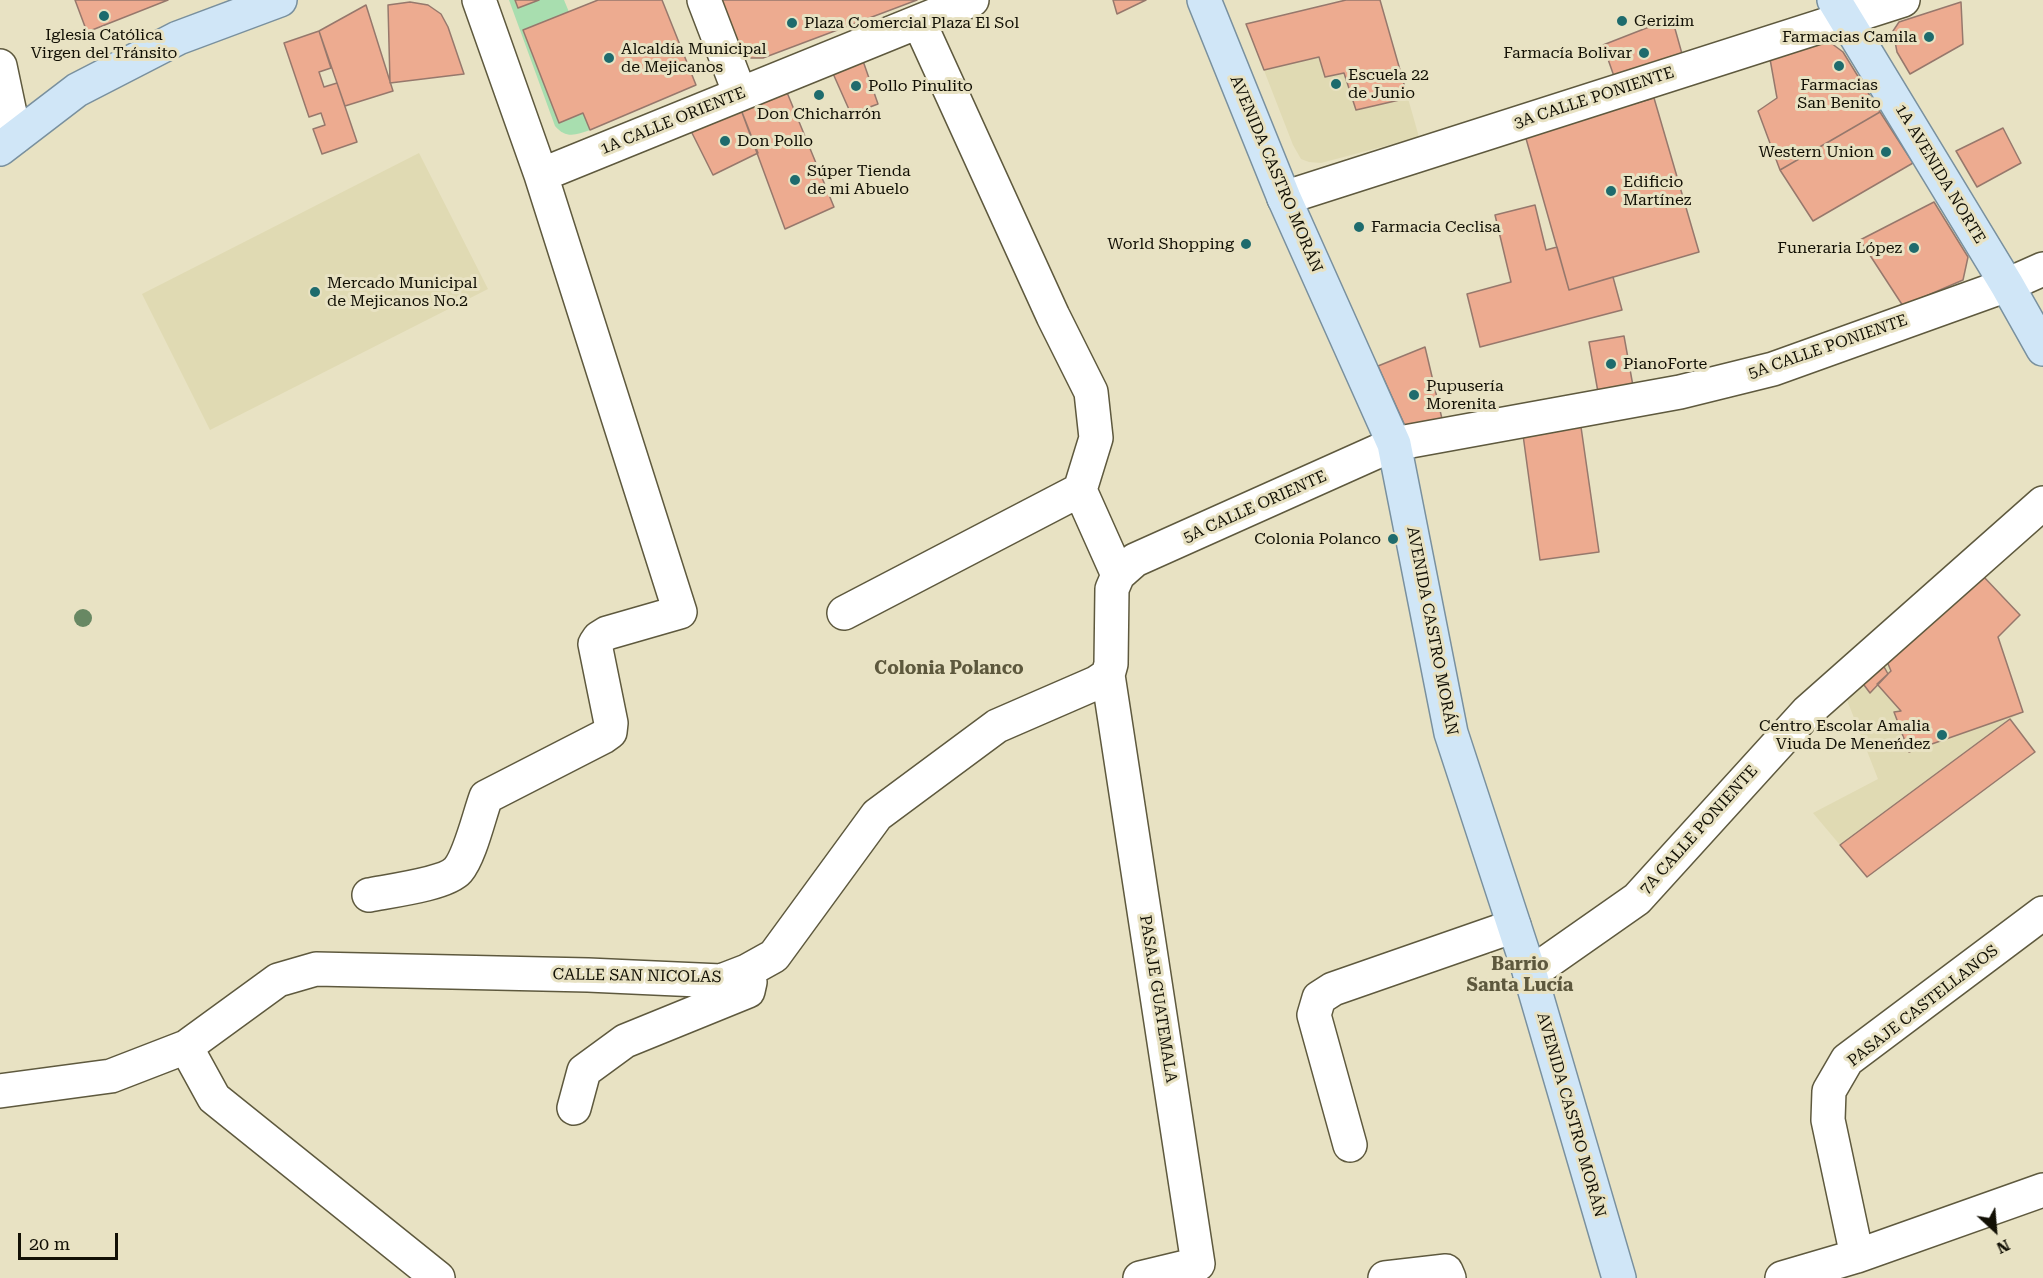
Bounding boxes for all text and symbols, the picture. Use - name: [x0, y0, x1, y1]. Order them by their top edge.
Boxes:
- marker: Iglesia Católica Virgen del Tránsito: [97, 9, 111, 23]
- place label: Gerizim: [1634, 11, 1694, 31]
- place label: Plaza Comercial Plaza El Sol: [804, 13, 1019, 33]
- marker: Gerizim: [1615, 14, 1629, 28]
- marker: Plaza Comercial Plaza El Sol: [785, 16, 799, 30]
- place label: Iglesia Católica Virgen del Tránsito: [31, 25, 177, 63]
- place label: Farmacias Camila: [1782, 27, 1917, 47]
- marker: Farmacias Camila: [1922, 30, 1936, 44]
- place label: Alcaldía Municipal de Mejicanos: [621, 39, 767, 77]
- place label: Farmacía Bolivar: [1503, 43, 1632, 63]
- marker: Farmacía Bolivar: [1637, 46, 1651, 60]
- marker: Alcaldía Municipal de Mejicanos: [602, 51, 616, 65]
- marker: Farmacias San Benito: [1832, 59, 1846, 73]
- street label: 3A CALLE PONIENTE: [1512, 63, 1676, 133]
- place label: Escuela 22 de Junio: [1348, 65, 1429, 103]
- street label: AVENIDA CASTRO MORÁN: [1226, 73, 1326, 275]
- place label: Farmacias San Benito: [1797, 75, 1881, 113]
- place label: Pollo Pinulito: [868, 76, 973, 96]
- marker: Escuela 22 de Junio: [1329, 77, 1343, 91]
- marker: Pollo Pinulito: [849, 79, 863, 93]
- street label: 1A CALLE ORIENTE: [598, 83, 748, 159]
- marker: Don Chicharrón: [812, 88, 826, 102]
- street label: 1A AVENIDA NORTE: [1891, 101, 1989, 247]
- place label: Don Chicharrón: [757, 104, 881, 124]
- place label: Don Pollo: [737, 131, 813, 151]
- marker: Don Pollo: [718, 134, 732, 148]
- place label: Western Union: [1758, 142, 1874, 162]
- marker: Western Union: [1879, 145, 1893, 159]
- place label: Súper Tienda de mi Abuelo: [807, 161, 911, 199]
- place label: Edificio Martínez: [1623, 172, 1691, 210]
- marker: Súper Tienda de mi Abuelo: [788, 173, 802, 187]
- marker: Edificio Martínez: [1604, 184, 1618, 198]
- place label: Farmacia Ceclisa: [1371, 217, 1501, 237]
- marker: Farmacia Ceclisa: [1352, 220, 1366, 234]
- place label: World Shopping: [1107, 234, 1234, 254]
- marker: World Shopping: [1239, 237, 1253, 251]
- place label: Funeraria López: [1777, 238, 1902, 258]
- marker: Funeraria López: [1907, 241, 1921, 255]
- place label: Mercado Municipal de Mejicanos No.2: [327, 273, 477, 311]
- marker: Mercado Municipal de Mejicanos No.2: [308, 285, 322, 299]
- street label: 5A CALLE PONIENTE: [1746, 311, 1910, 383]
- place label: PianoForte: [1623, 354, 1707, 374]
- marker: PianoForte: [1604, 357, 1618, 371]
- place label: Pupusería Morenita: [1426, 376, 1504, 414]
- marker: Pupusería Morenita: [1407, 388, 1421, 402]
- street label: 5A CALLE ORIENTE: [1180, 467, 1330, 547]
- street label: AVENIDA CASTRO MORÁN: [1402, 525, 1462, 737]
- place label: Colonia Polanco: [1254, 529, 1381, 549]
- marker: Colonia Polanco: [1386, 532, 1400, 546]
- district label: Colonia Polanco: [874, 658, 1024, 680]
- place label: Centro Escolar Amalia Viuda De Meneńdez: [1759, 716, 1930, 754]
- marker: Centro Escolar Amalia Viuda De Meneńdez: [1935, 728, 1949, 742]
- street label: 7A CALLE PONIENTE: [1636, 761, 1762, 899]
- street label: PASAJE GUATEMALA: [1135, 914, 1181, 1084]
- street label: PASAJE CASTELLANOS: [1844, 941, 2002, 1071]
- district label: Barrio Santa Lucía: [1467, 954, 1573, 996]
- street label: CALLE SAN NICOLAS: [552, 965, 722, 987]
- street label: AVENIDA CASTRO MORÁN: [1533, 1010, 1609, 1220]
- north arrow: [1965, 1200, 2025, 1260]
- scale bar: [21, 1221, 122, 1259]
- text: 20 m: [29, 1233, 70, 1254]
- text: N: [1993, 1235, 2013, 1258]

